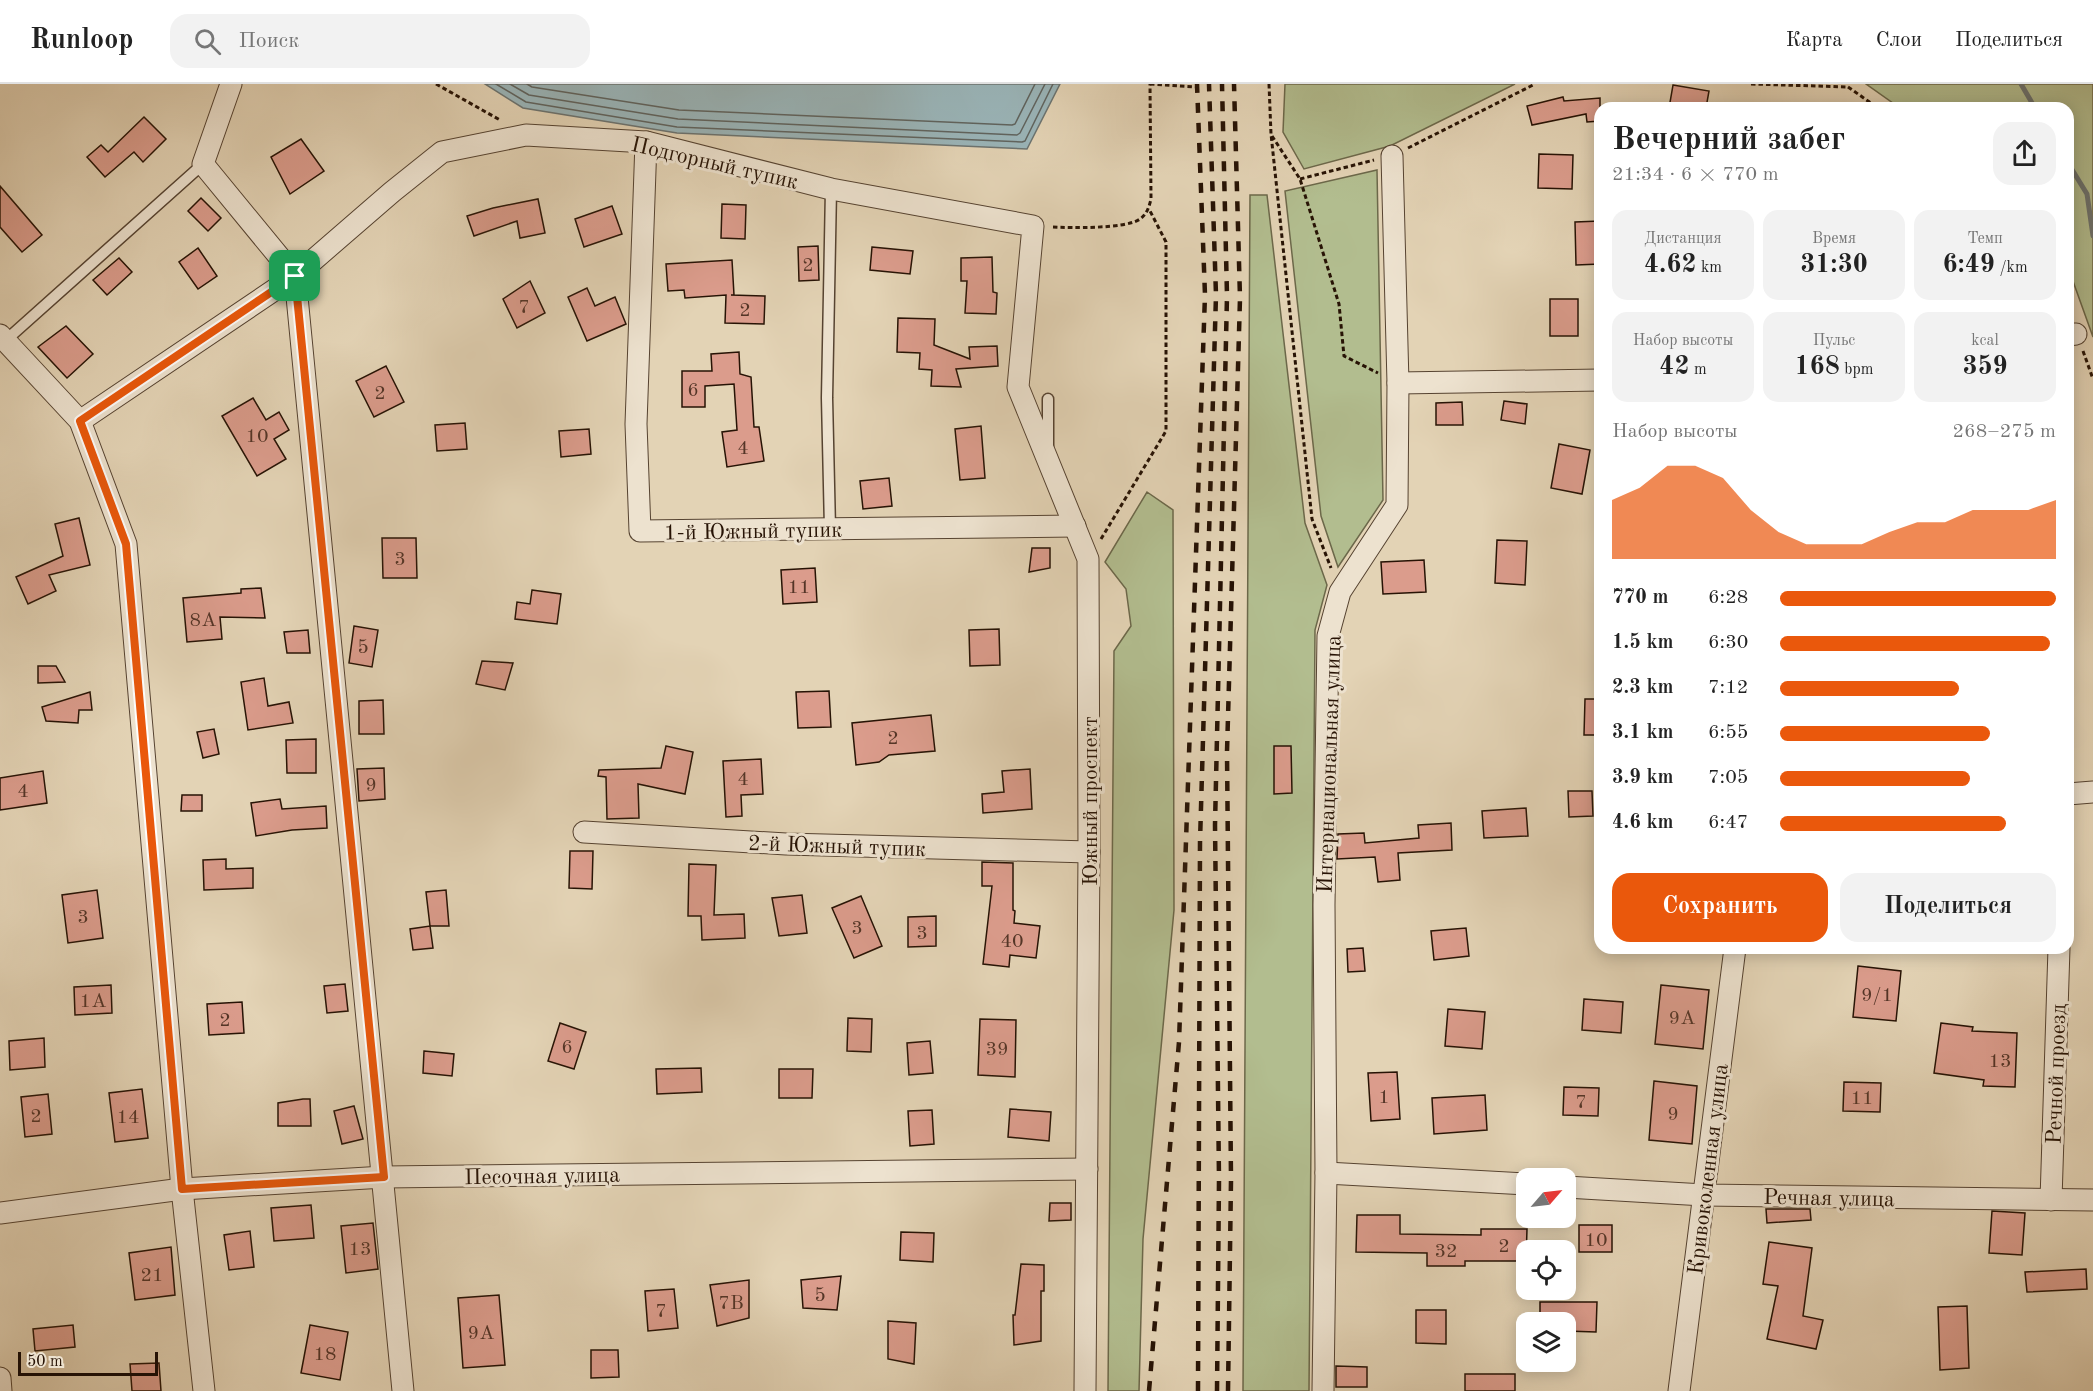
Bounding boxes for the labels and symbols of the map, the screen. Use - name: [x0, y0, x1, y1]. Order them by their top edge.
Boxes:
- street label: Подгорный тупик: [629, 134, 800, 194]
- pin: [269, 250, 320, 301]
- house number: 2: [802, 256, 814, 276]
- house number: 7: [518, 298, 530, 318]
- house number: 2: [739, 301, 751, 321]
- house number: 6: [687, 381, 699, 401]
- house number: 2: [374, 384, 386, 404]
- house number: 10: [245, 427, 269, 447]
- house number: 4: [737, 439, 749, 459]
- street label: 1-й Южный тупик: [664, 519, 842, 545]
- house number: 3: [394, 550, 406, 570]
- house number: 11: [787, 578, 811, 598]
- house number: 8А: [190, 611, 216, 631]
- street label: Интернациональная улица: [1314, 634, 1346, 894]
- house number: 5: [357, 638, 369, 658]
- street label: Южный проспект: [1080, 716, 1102, 886]
- house number: 2: [887, 729, 899, 749]
- house number: 4: [737, 770, 749, 790]
- house number: 9: [365, 776, 377, 796]
- house number: 4: [17, 782, 29, 802]
- street label: 2-й Южный тупик: [747, 833, 926, 861]
- house number: 3: [77, 908, 89, 928]
- house number: 3: [851, 919, 863, 939]
- house number: 3: [916, 924, 928, 944]
- house number: 40: [1000, 932, 1024, 952]
- house number: 9/1: [1861, 986, 1893, 1006]
- house number: 1А: [80, 992, 106, 1012]
- street label: Речной проезд: [2044, 1003, 2070, 1145]
- house number: 9А: [1669, 1009, 1695, 1029]
- house number: 2: [219, 1011, 231, 1031]
- house number: 6: [561, 1038, 573, 1058]
- house number: 39: [985, 1040, 1009, 1060]
- house number: 13: [1988, 1052, 2012, 1072]
- street label: Кривоколенная улица: [1685, 1062, 1733, 1276]
- house number: 1: [1378, 1088, 1390, 1108]
- house number: 11: [1850, 1089, 1874, 1109]
- house number: 7: [1575, 1093, 1587, 1113]
- house number: 9: [1667, 1105, 1679, 1125]
- house number: 2: [30, 1107, 42, 1127]
- house number: 14: [116, 1108, 140, 1128]
- street label: Песочная улица: [464, 1165, 620, 1189]
- north arrow: [1516, 1168, 1576, 1228]
- street label: Речная улица: [1763, 1187, 1895, 1211]
- house number: 10: [1584, 1231, 1608, 1251]
- house number: 2: [1498, 1237, 1510, 1257]
- house number: 13: [348, 1240, 372, 1260]
- house number: 32: [1434, 1242, 1458, 1262]
- house number: 21: [140, 1266, 164, 1286]
- house number: 5: [814, 1286, 826, 1306]
- house number: 7В: [718, 1294, 744, 1314]
- house number: 7: [655, 1302, 667, 1322]
- house number: 9А: [468, 1324, 494, 1344]
- house number: 18: [313, 1345, 337, 1365]
- scale bar: [18, 1349, 158, 1376]

